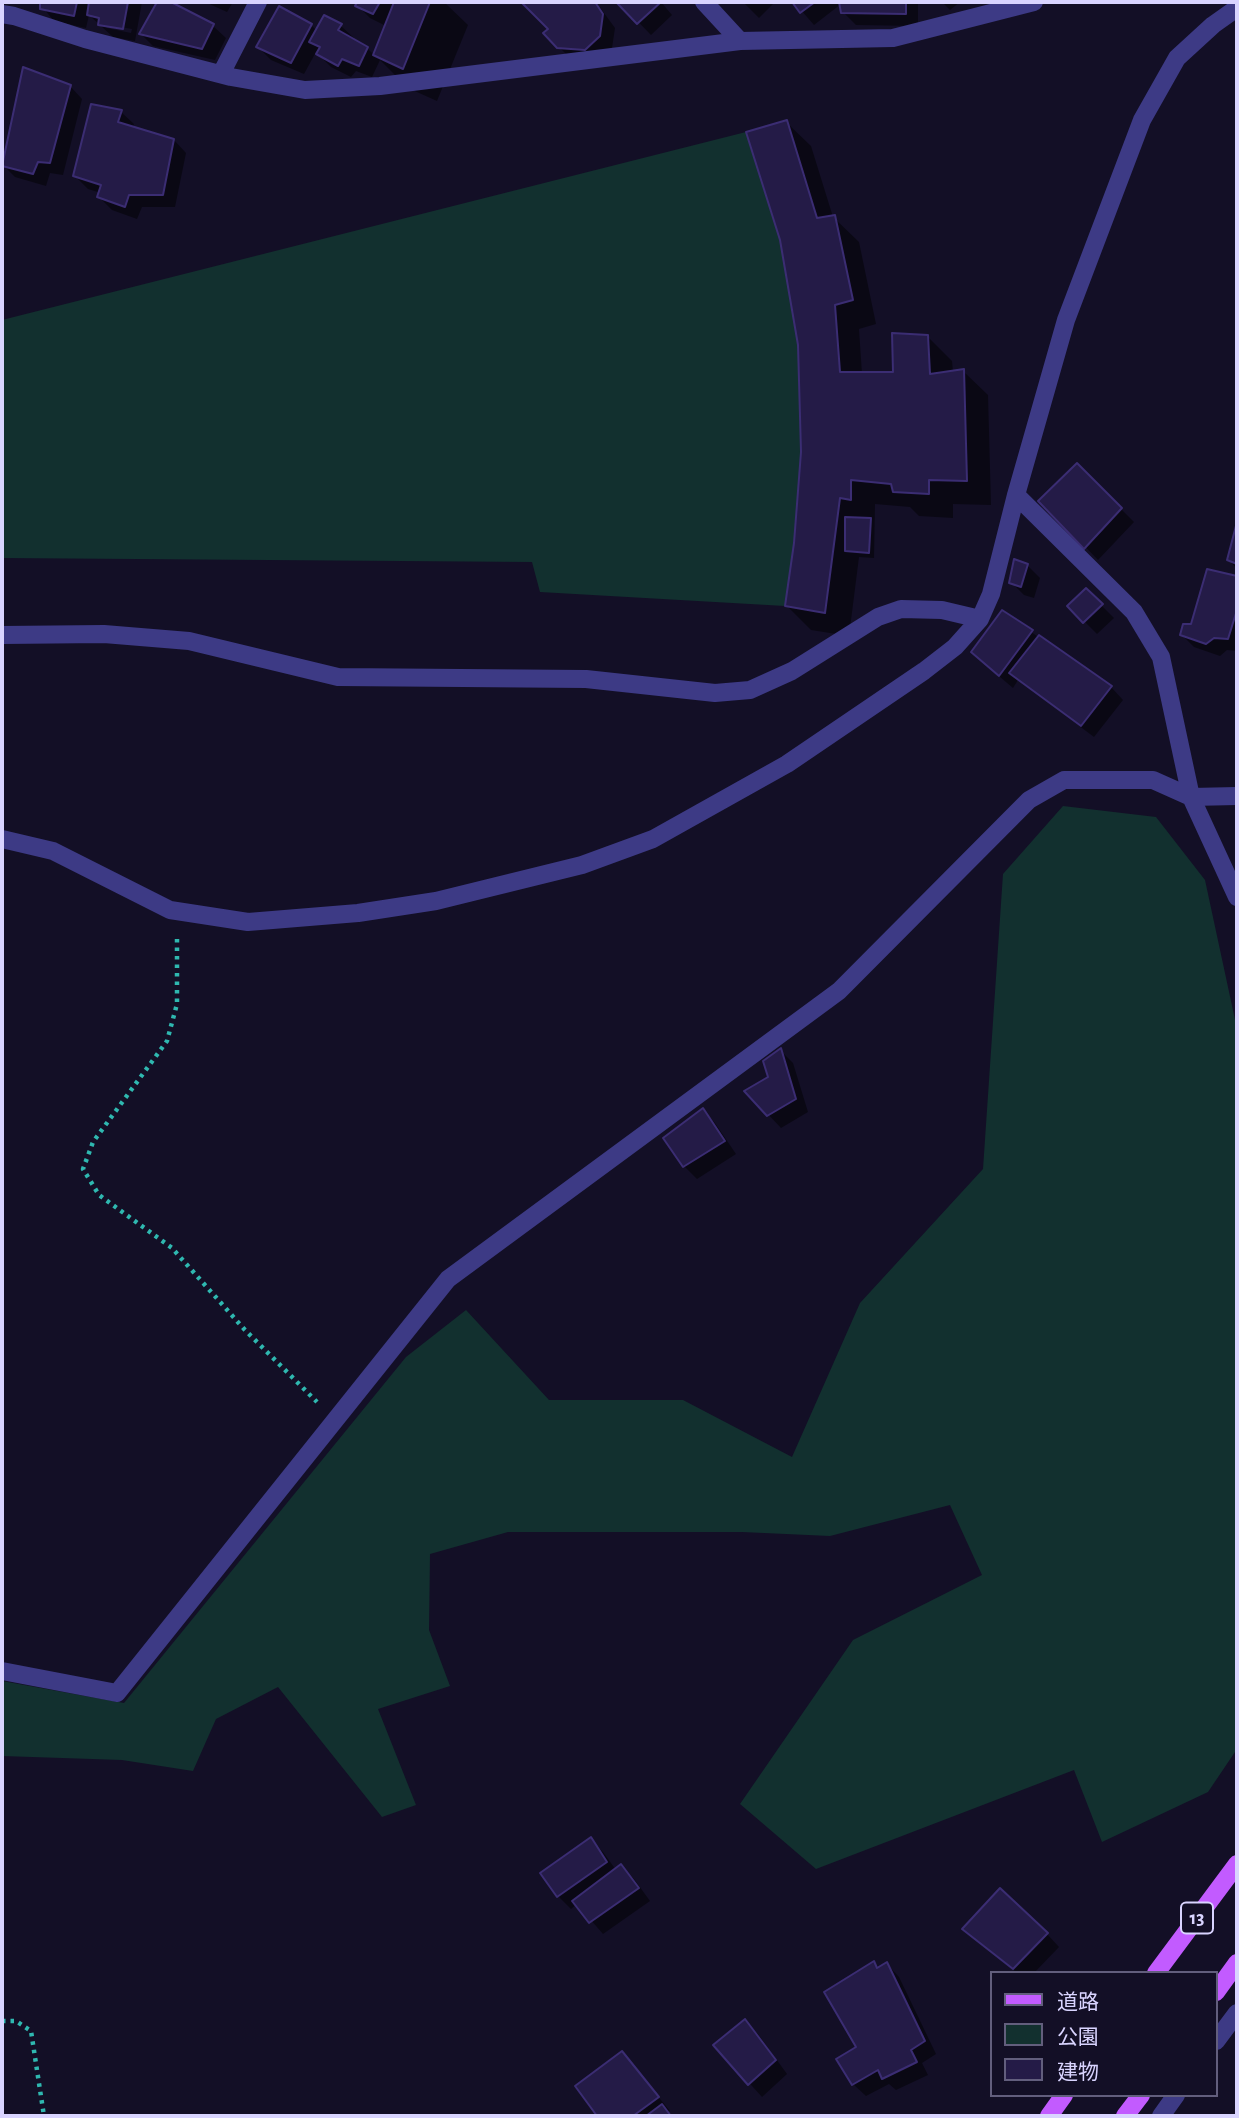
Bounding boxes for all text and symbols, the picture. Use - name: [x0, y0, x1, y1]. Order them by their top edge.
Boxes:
- road number: 13: [1181, 1902, 1213, 1934]
- legend: [990, 1971, 1218, 2097]
- text: 道路: [1057, 1992, 1099, 2013]
- text: 公園: [1057, 2027, 1099, 2048]
- text: 建物: [1057, 2062, 1099, 2083]

